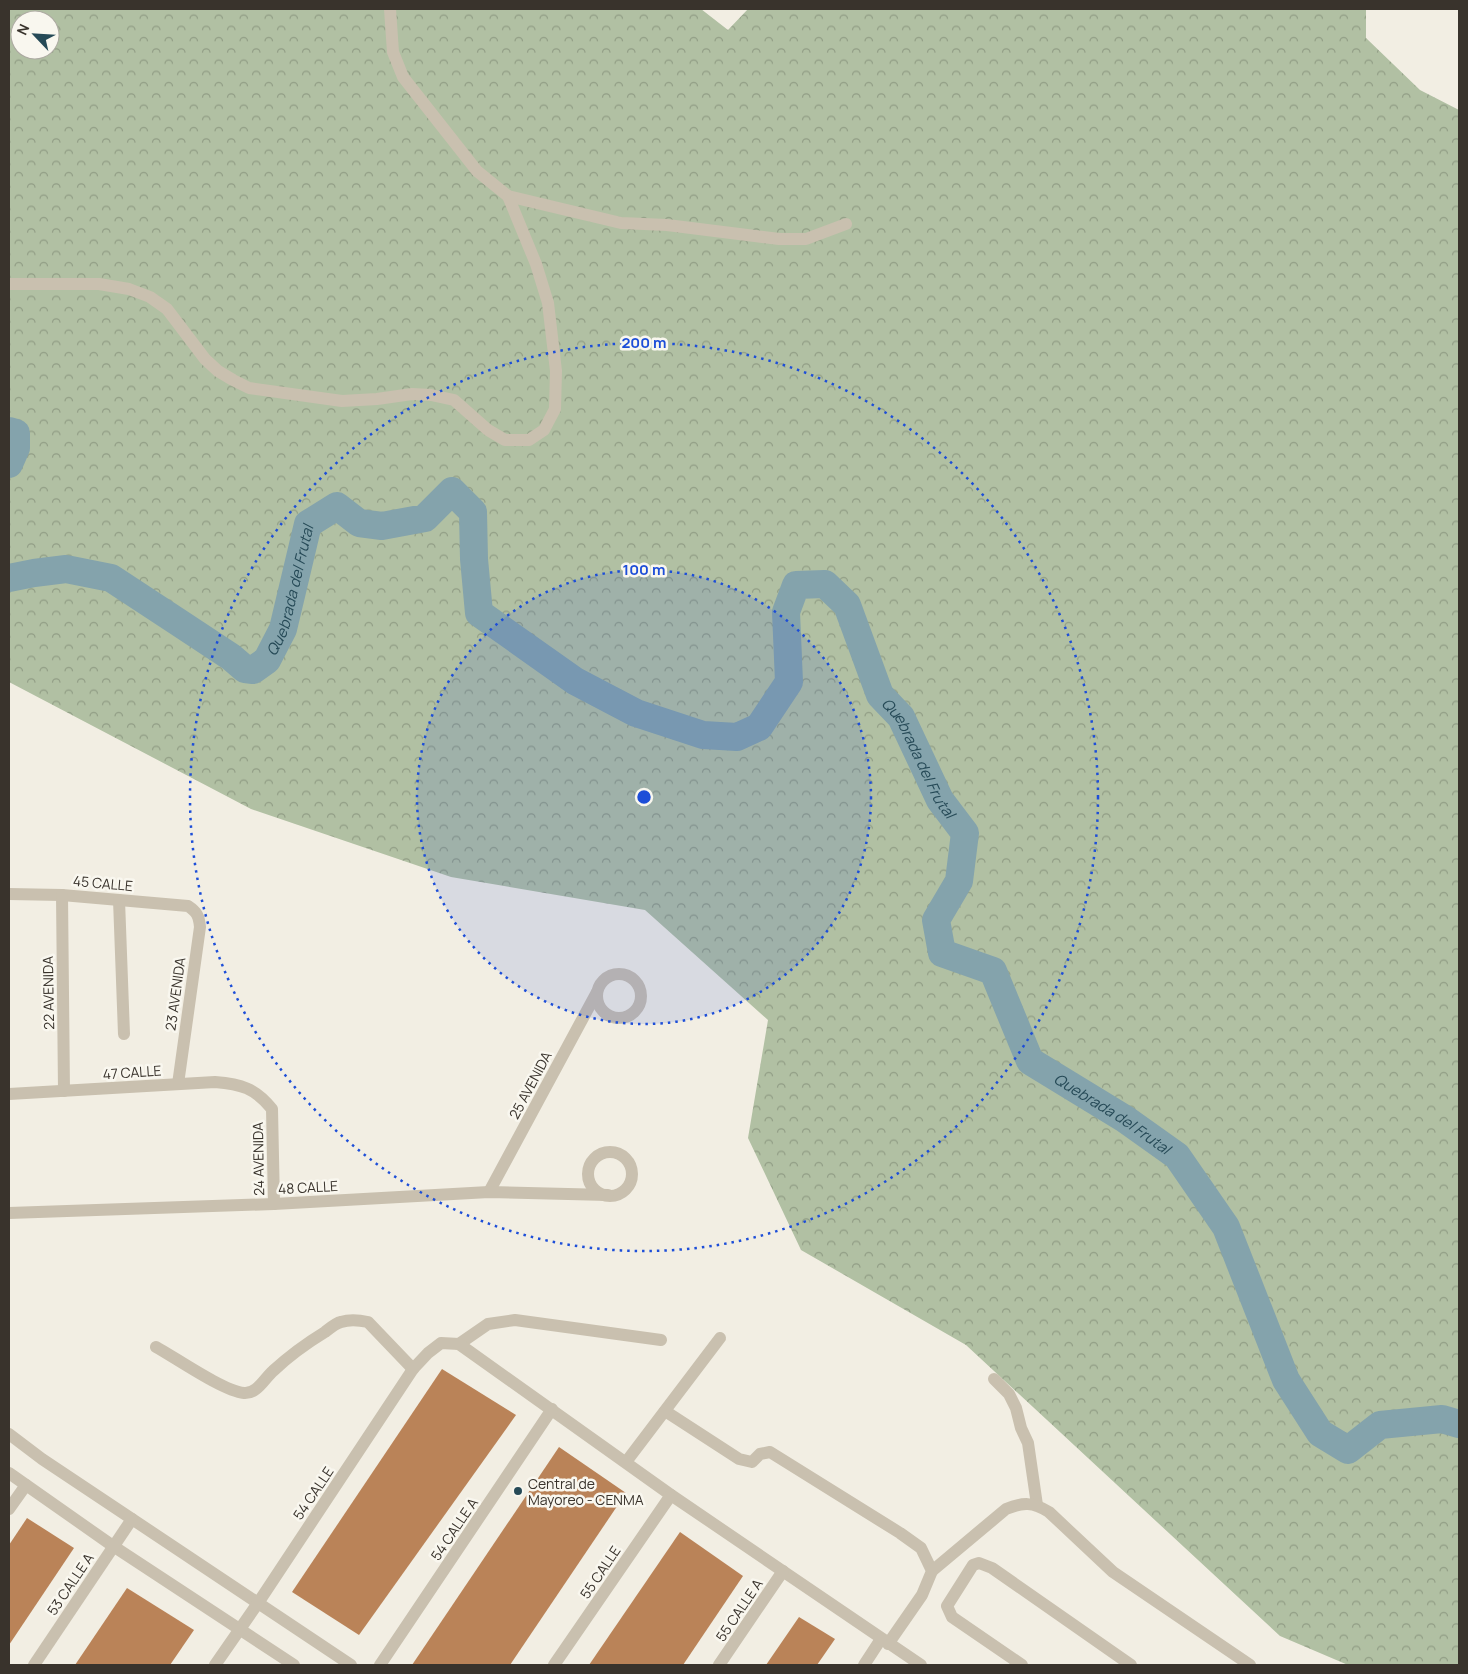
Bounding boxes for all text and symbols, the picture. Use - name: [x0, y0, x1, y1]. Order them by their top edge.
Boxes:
- north arrow: [10, 10, 60, 60]
- text: N: [12, 21, 34, 38]
- text: 200 m: [621, 332, 667, 353]
- water label: Quebrada del Frutal: [261, 520, 318, 659]
- text: 100 m: [623, 559, 665, 580]
- water label: Quebrada del Frutal: [877, 693, 962, 824]
- centre of rings: [635, 788, 653, 806]
- street label: 45 CALLE: [72, 871, 134, 895]
- street label: 22 AVENIDA: [38, 956, 58, 1030]
- street label: 23 AVENIDA: [160, 956, 190, 1032]
- street label: 25 AVENIDA: [504, 1048, 556, 1122]
- street label: 47 CALLE: [102, 1060, 162, 1084]
- water label: Quebrada del Frutal: [1050, 1068, 1177, 1160]
- street label: 24 AVENIDA: [248, 1122, 268, 1196]
- street label: 48 CALLE: [278, 1176, 339, 1198]
- street label: 54 CALLE: [288, 1463, 338, 1523]
- place label: Central de Mayoreo - CENMA: [528, 1474, 644, 1509]
- marker: Central de Mayoreo - CENMA: [512, 1485, 524, 1497]
- street label: 54 CALLE A: [426, 1494, 482, 1564]
- street label: 55 CALLE: [575, 1542, 625, 1602]
- street label: 53 CALLE A: [42, 1549, 98, 1619]
- street label: 55 CALLE A: [711, 1575, 767, 1645]

